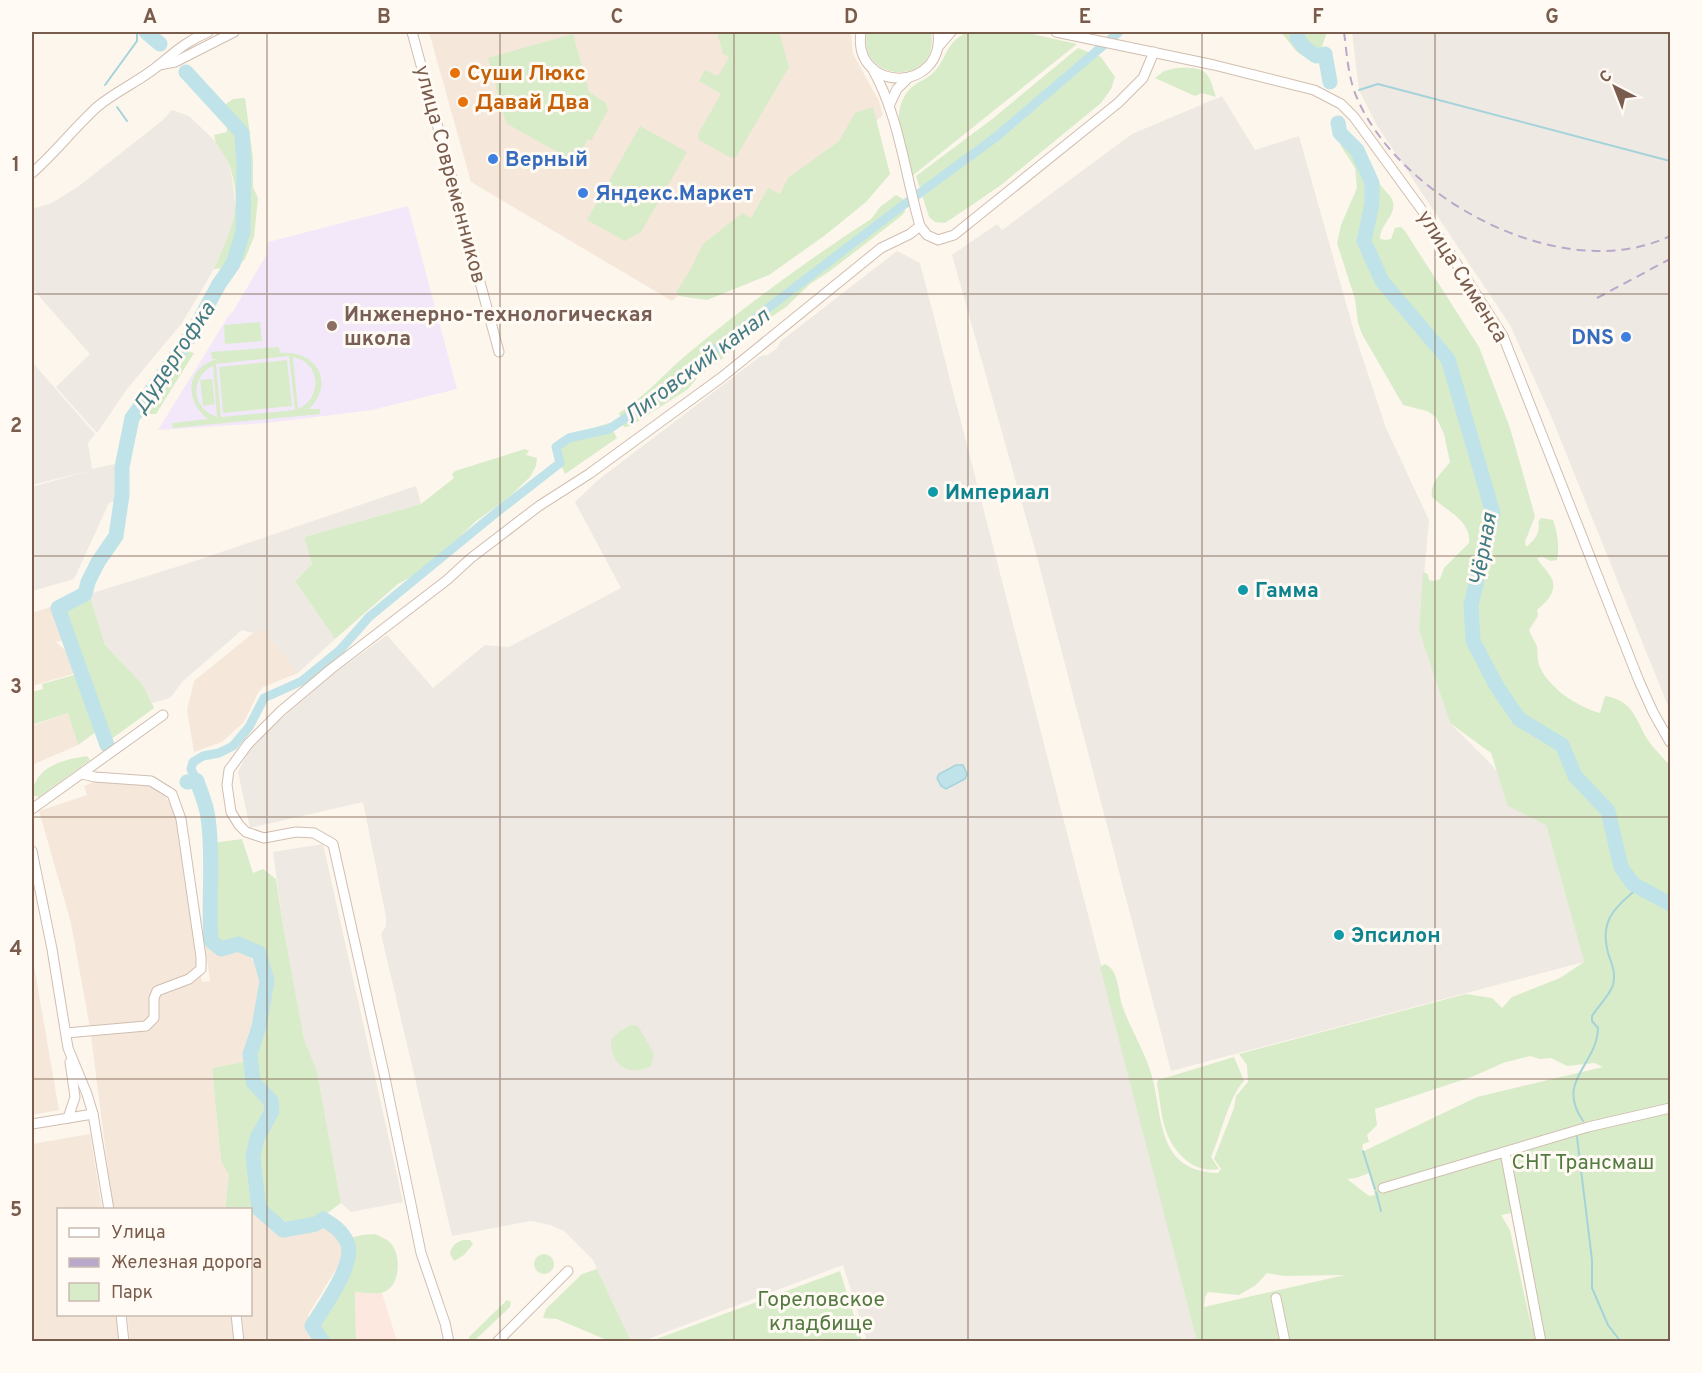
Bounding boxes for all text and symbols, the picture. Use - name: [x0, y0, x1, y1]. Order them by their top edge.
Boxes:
- text: A: [143, 5, 157, 31]
- text: B: [377, 5, 391, 31]
- text: C: [611, 5, 623, 31]
- text: D: [844, 5, 858, 31]
- text: E: [1079, 5, 1091, 31]
- text: F: [1312, 5, 1324, 31]
- text: G: [1545, 5, 1559, 31]
- north arrow: [1585, 57, 1645, 117]
- place label: Суши Люкс: [467, 61, 586, 88]
- street label: улица Современников: [407, 62, 492, 286]
- marker: Суши Люкс: [448, 66, 462, 80]
- text: С: [1596, 66, 1617, 88]
- place label: Давай Два: [475, 90, 589, 117]
- marker: Давай Два: [456, 95, 470, 109]
- place label: Верный: [505, 147, 588, 174]
- marker: Верный: [486, 152, 500, 166]
- text: 1: [12, 153, 20, 179]
- place label: Яндекс.Маркет: [595, 181, 754, 208]
- marker: Яндекс.Маркет: [576, 186, 590, 200]
- street label: улица Сименса: [1410, 205, 1513, 348]
- water label: Дудергофка: [128, 297, 223, 419]
- place label: Инженерно-технологическая школа: [344, 302, 653, 353]
- water label: Лиговский канал: [619, 303, 776, 431]
- marker: Инженерно-технологическая школа: [325, 319, 339, 333]
- place label: DNS: [1571, 325, 1614, 352]
- marker: DNS: [1619, 330, 1633, 344]
- text: 2: [10, 414, 22, 440]
- place label: Империал: [945, 480, 1050, 507]
- marker: Империал: [926, 485, 940, 499]
- water label: Чёрная: [1465, 510, 1504, 588]
- place label: Гамма: [1255, 578, 1319, 605]
- marker: Гамма: [1236, 583, 1250, 597]
- text: 3: [10, 675, 22, 701]
- place label: Эпсилон: [1351, 923, 1441, 950]
- marker: Эпсилон: [1332, 928, 1346, 942]
- text: 4: [10, 937, 22, 963]
- park label: СНТ Трансмаш: [1512, 1150, 1654, 1177]
- text: 5: [10, 1198, 22, 1224]
- legend: [57, 1208, 252, 1316]
- text: Улица: [111, 1222, 165, 1245]
- text: Железная дорога: [111, 1252, 262, 1275]
- text: Парк: [111, 1282, 153, 1305]
- park label: Гореловское кладбище: [757, 1287, 885, 1338]

